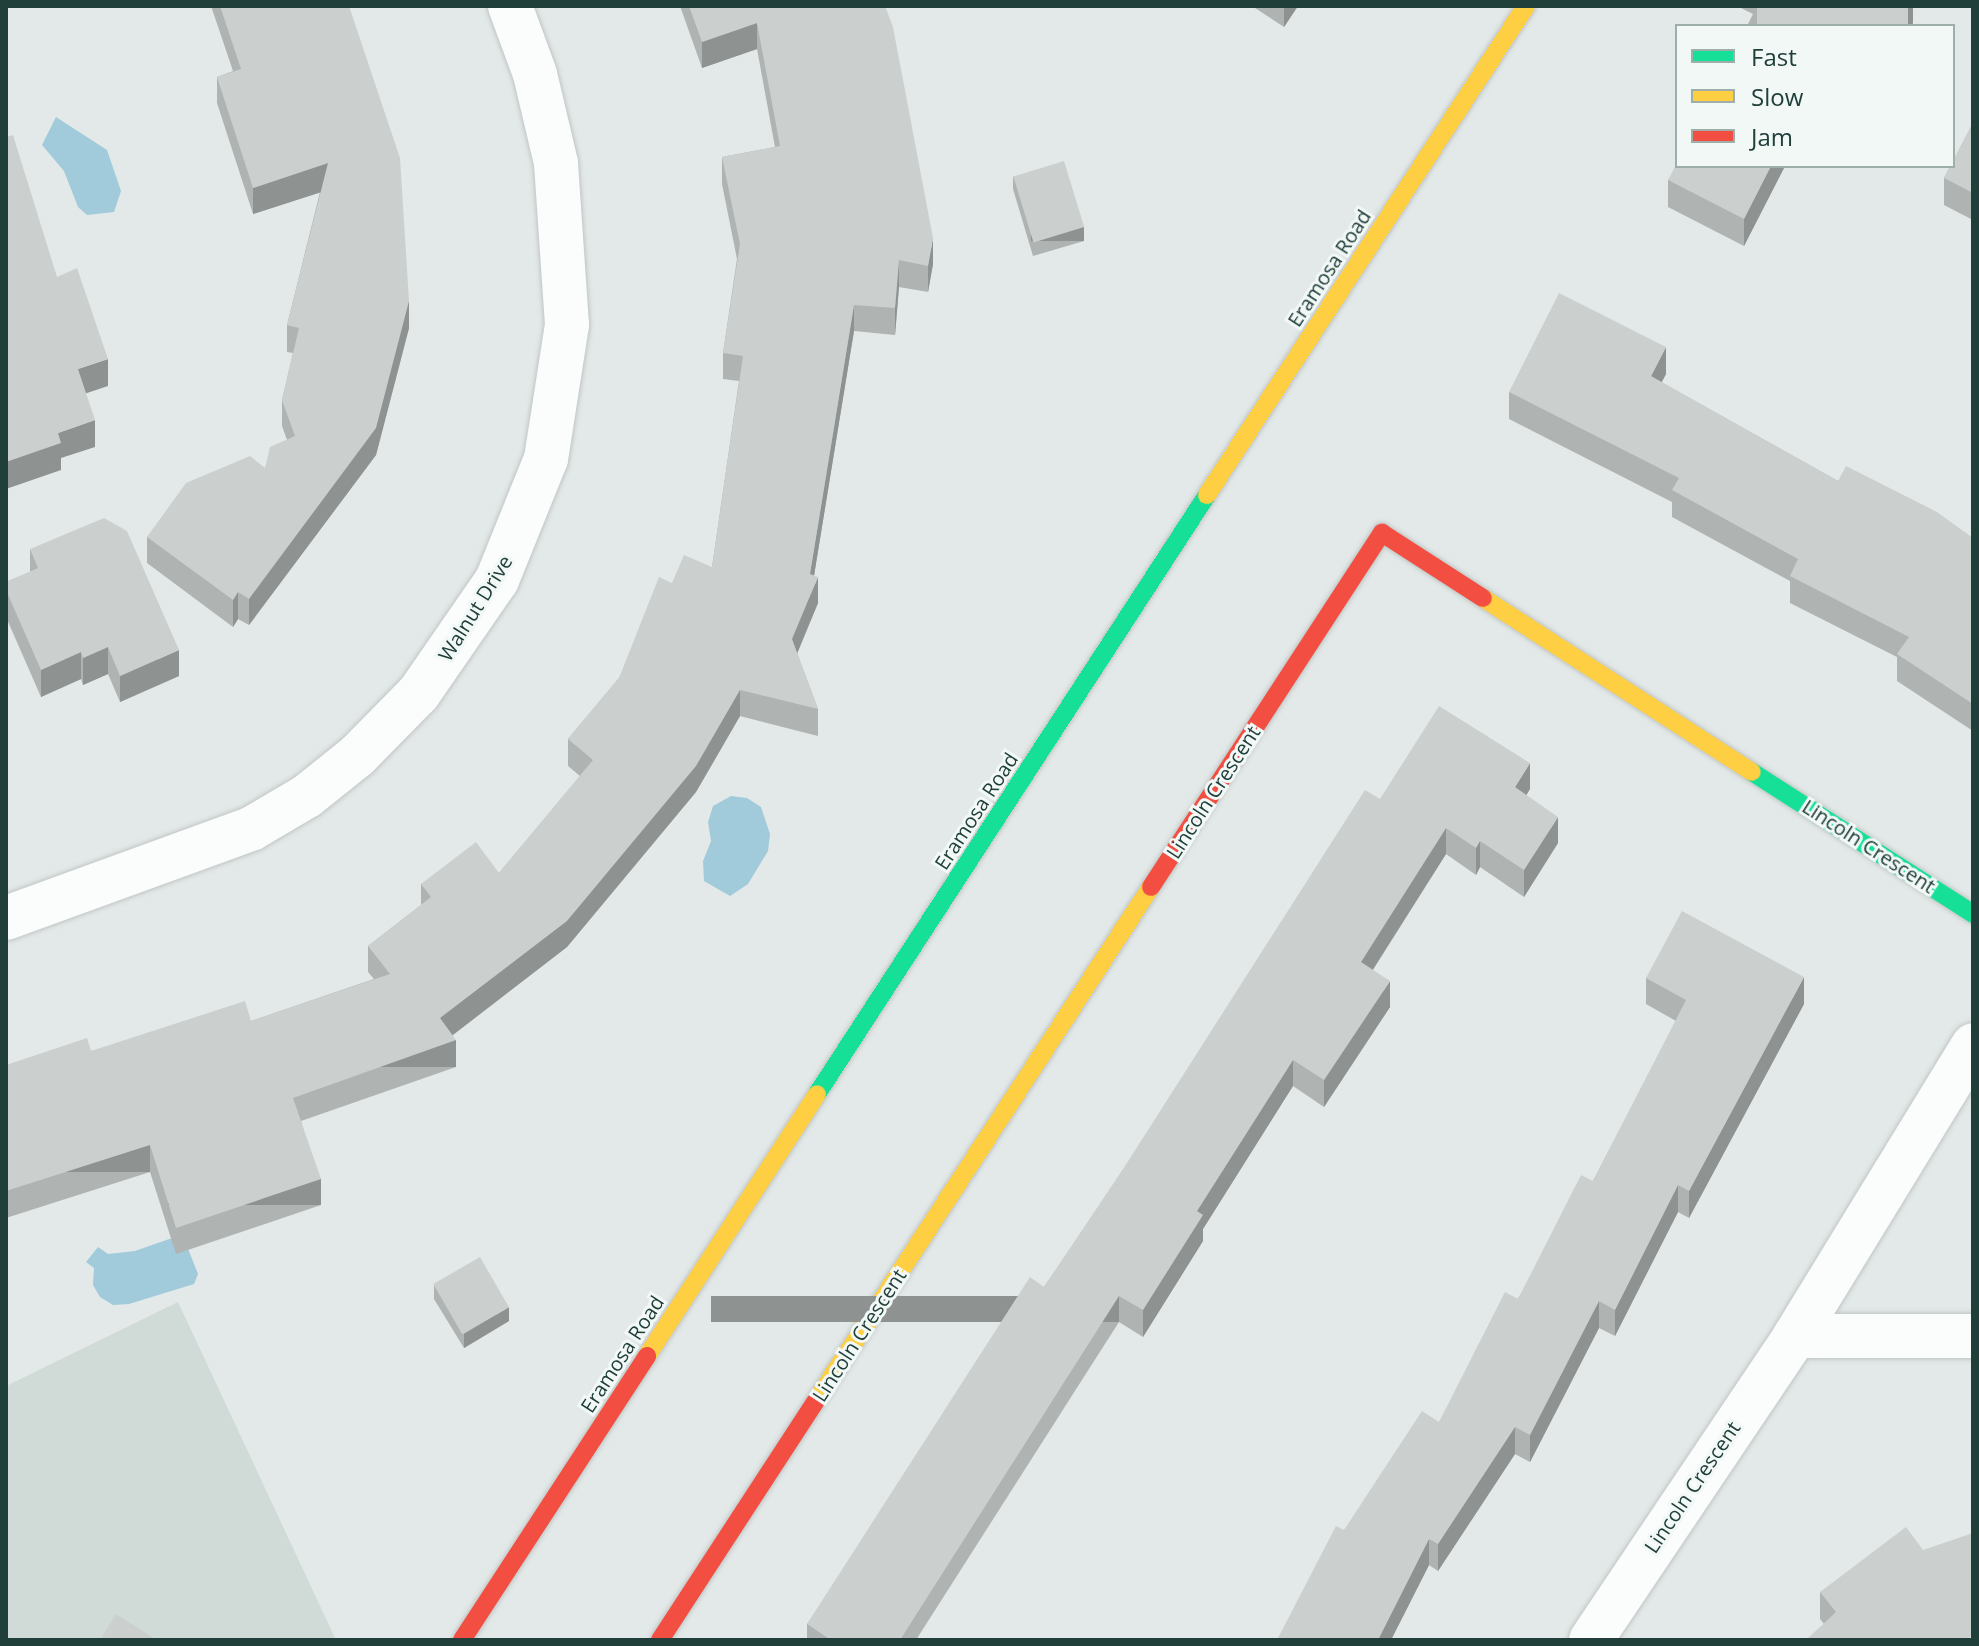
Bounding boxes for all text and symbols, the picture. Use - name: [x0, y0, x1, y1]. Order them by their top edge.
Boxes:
- legend: [1675, 24, 1955, 168]
- text: Fast: [1751, 40, 1797, 73]
- text: Slow: [1751, 80, 1803, 113]
- text: Jam: [1751, 120, 1793, 153]
- street label: Eramosa Road: [1282, 205, 1376, 331]
- street label: Walnut Drive: [433, 551, 517, 665]
- street label: Lincoln Crescent: [1161, 721, 1265, 863]
- street label: Eramosa Road: [929, 748, 1023, 874]
- street label: Lincoln Crescent: [1798, 794, 1940, 898]
- street label: Lincoln Crescent: [807, 1264, 911, 1406]
- street label: Eramosa Road: [575, 1291, 669, 1417]
- street label: Lincoln Crescent: [1639, 1417, 1745, 1557]

